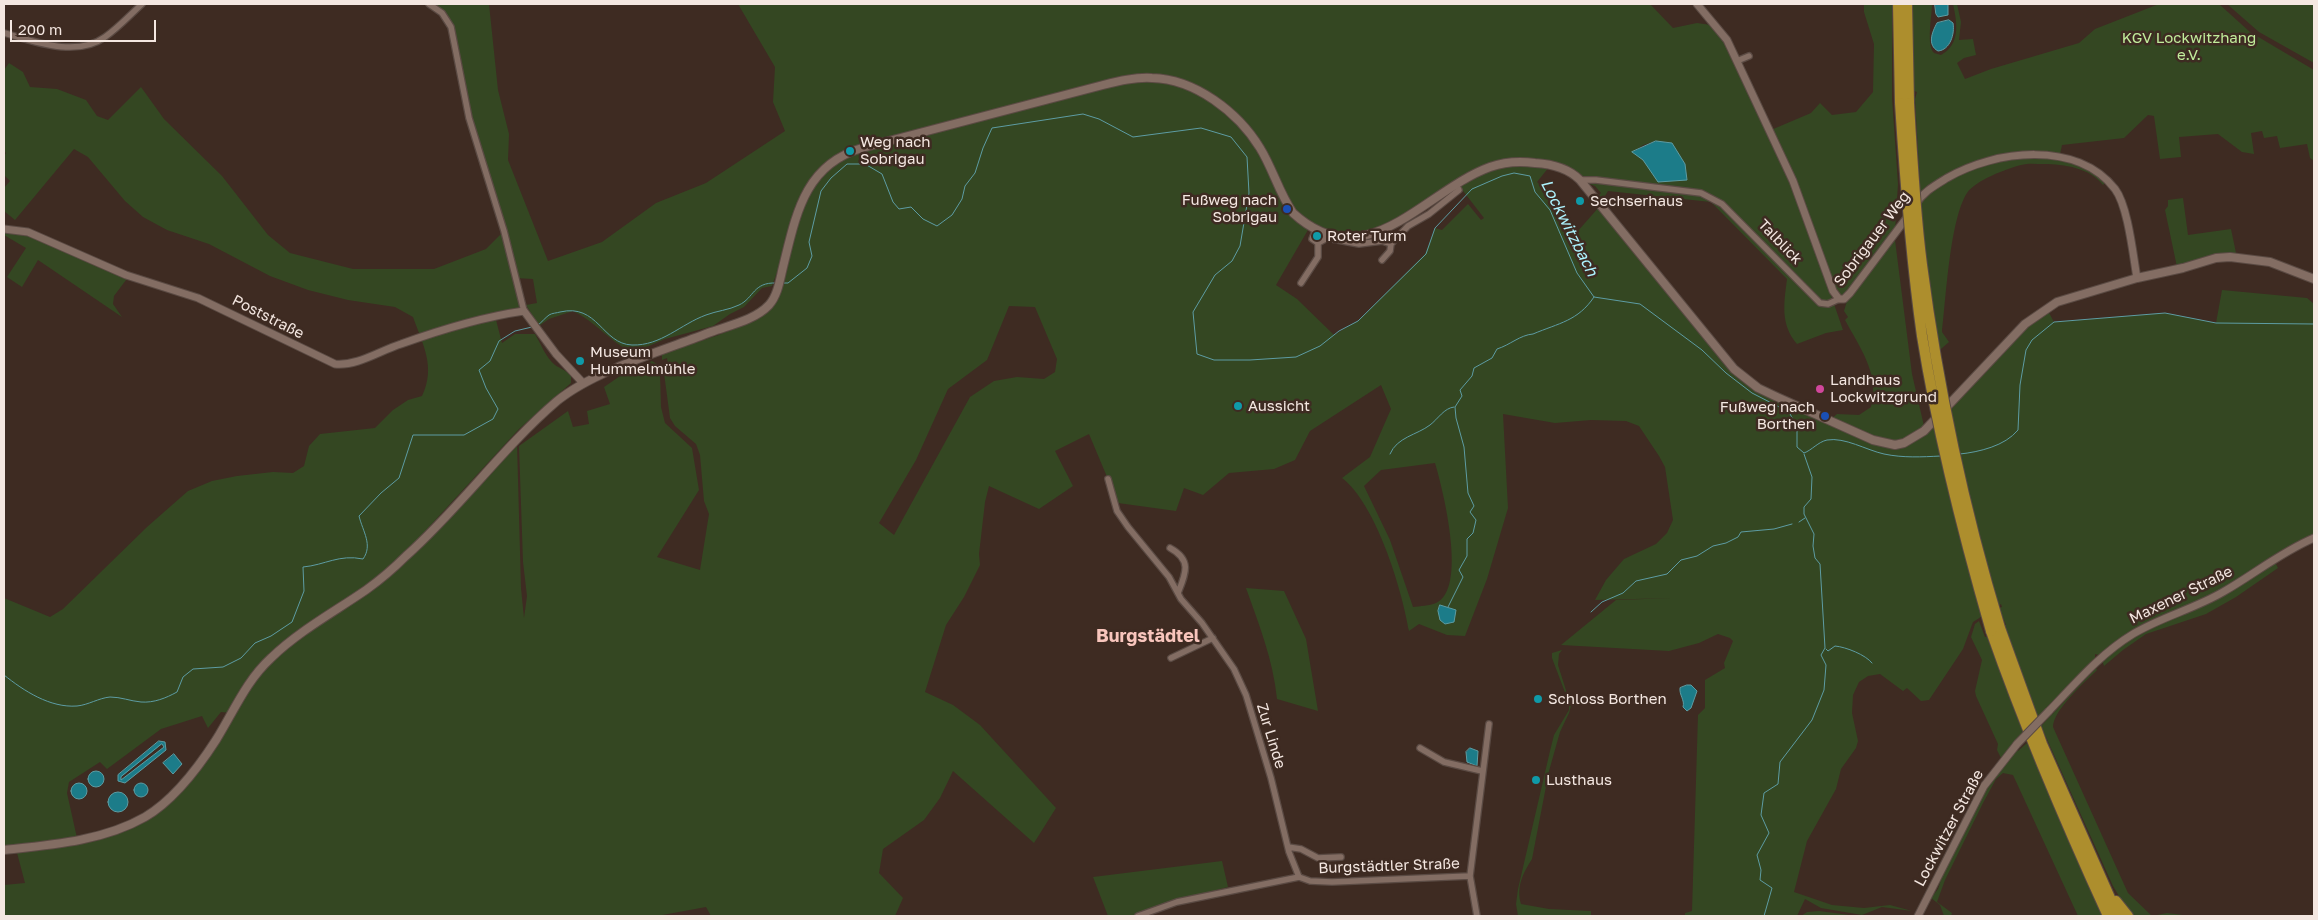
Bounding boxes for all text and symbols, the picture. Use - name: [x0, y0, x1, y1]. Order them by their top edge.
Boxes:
- scale bar: [12, 10, 159, 42]
- text: 200 m: [18, 20, 62, 38]
- park label: KGV Lockwitzhang e.V.: [2122, 29, 2256, 64]
- place label: Weg nach Sobrigau: [860, 133, 931, 168]
- marker: Weg nach Sobrigau: [844, 145, 856, 157]
- water label: Lockwitzbach: [1536, 176, 1602, 280]
- street label: Sobrigauer Weg: [1830, 188, 1914, 290]
- place label: Fußweg nach Sobrigau: [1182, 191, 1277, 226]
- place label: Sechserhaus: [1590, 192, 1683, 210]
- marker: Sechserhaus: [1574, 195, 1586, 207]
- marker: Fußweg nach Sobrigau: [1281, 203, 1293, 215]
- street label: Talblick: [1754, 216, 1806, 268]
- place label: Roter Turm: [1327, 227, 1406, 245]
- marker: Roter Turm: [1311, 230, 1323, 242]
- street label: Poststraße: [229, 291, 307, 343]
- place label: Museum Hummelmühle: [590, 343, 695, 378]
- marker: Museum Hummelmühle: [574, 355, 586, 367]
- place label: Landhaus Lockwitzgrund: [1830, 371, 1937, 406]
- marker: Landhaus Lockwitzgrund: [1814, 383, 1826, 395]
- place label: Aussicht: [1248, 397, 1310, 415]
- place label: Fußweg nach Borthen: [1720, 398, 1815, 433]
- marker: Aussicht: [1232, 400, 1244, 412]
- marker: Fußweg nach Borthen: [1819, 410, 1831, 422]
- street label: Maxener Straße: [2127, 562, 2235, 628]
- district label: Burgstädtel: [1096, 625, 1200, 647]
- place label: Schloss Borthen: [1548, 690, 1667, 708]
- marker: Schloss Borthen: [1532, 693, 1544, 705]
- street label: Zur Linde: [1253, 701, 1289, 771]
- street label: Lockwitzer Straße: [1911, 767, 1987, 889]
- place label: Lusthaus: [1546, 771, 1612, 789]
- marker: Lusthaus: [1530, 774, 1542, 786]
- street label: Burgstädtler Straße: [1318, 855, 1460, 877]

